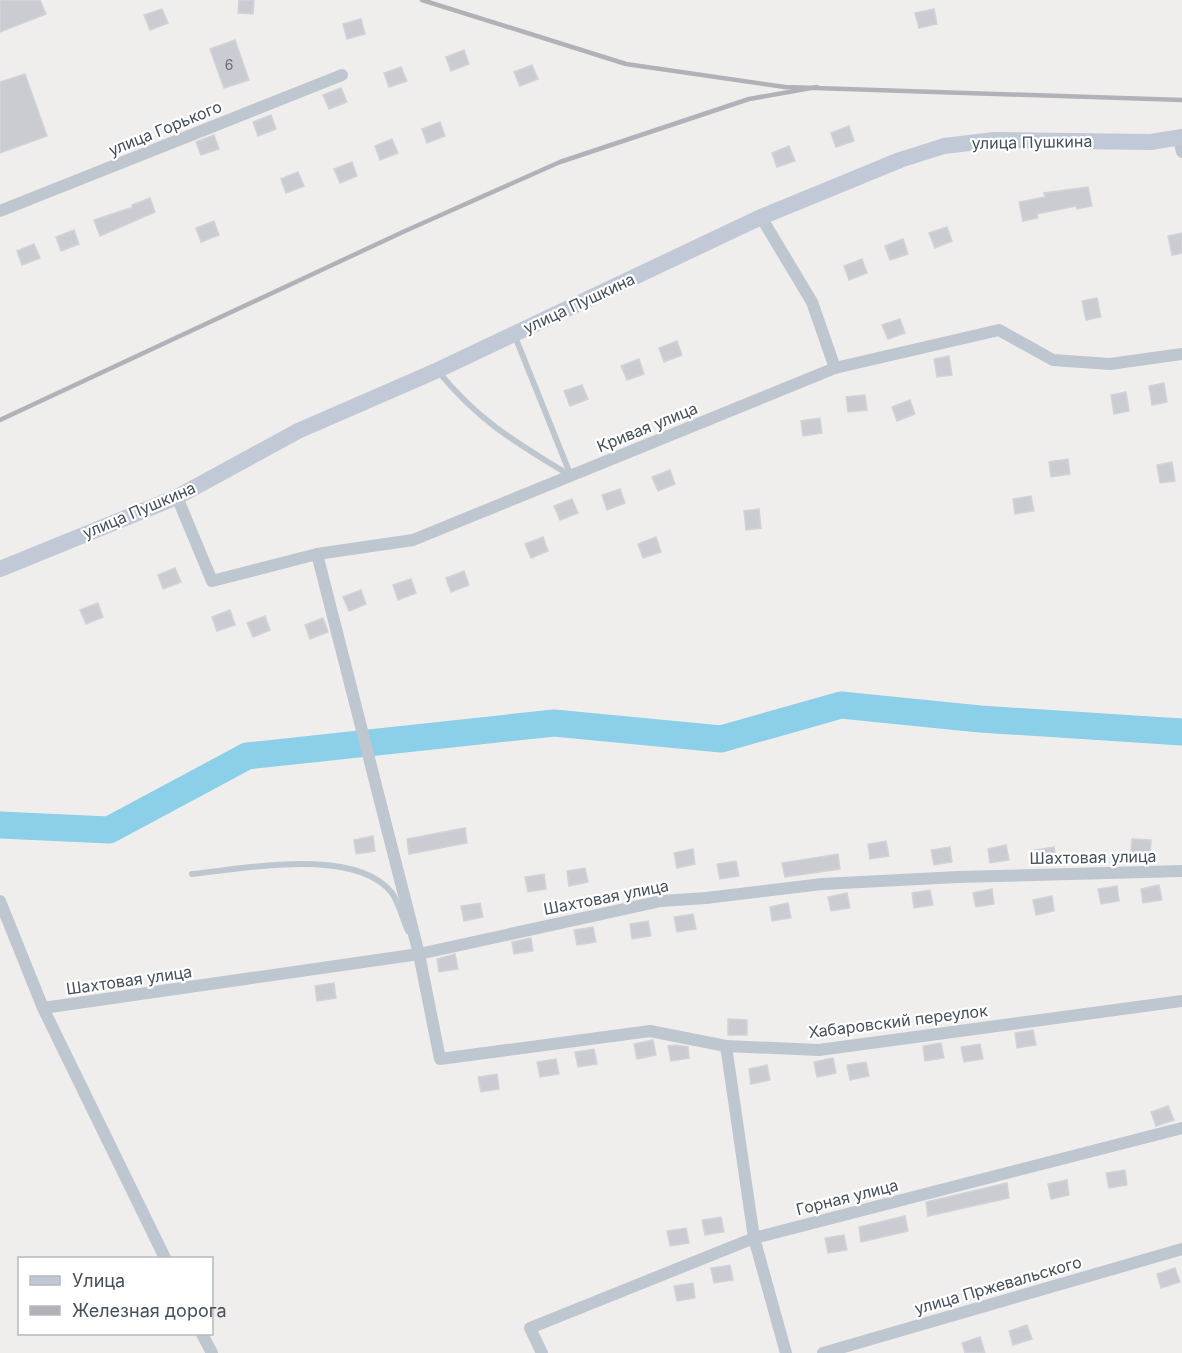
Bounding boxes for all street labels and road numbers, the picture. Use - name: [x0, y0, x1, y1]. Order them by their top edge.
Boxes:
- street label: улица Горького: [105, 96, 225, 160]
- street label: улица Пушкина: [971, 131, 1093, 153]
- street label: улица Пушкина: [520, 268, 638, 338]
- street label: Кривая улица: [594, 398, 700, 456]
- street label: улица Пушкина: [80, 477, 198, 543]
- street label: Шахтовая улица: [1029, 846, 1157, 868]
- street label: Шахтовая улица: [542, 875, 670, 919]
- street label: Шахтовая улица: [65, 961, 193, 999]
- street label: Хабаровский переулок: [807, 1000, 989, 1042]
- street label: Горная улица: [794, 1175, 900, 1219]
- street label: улица Пржевальского: [912, 1252, 1084, 1318]

